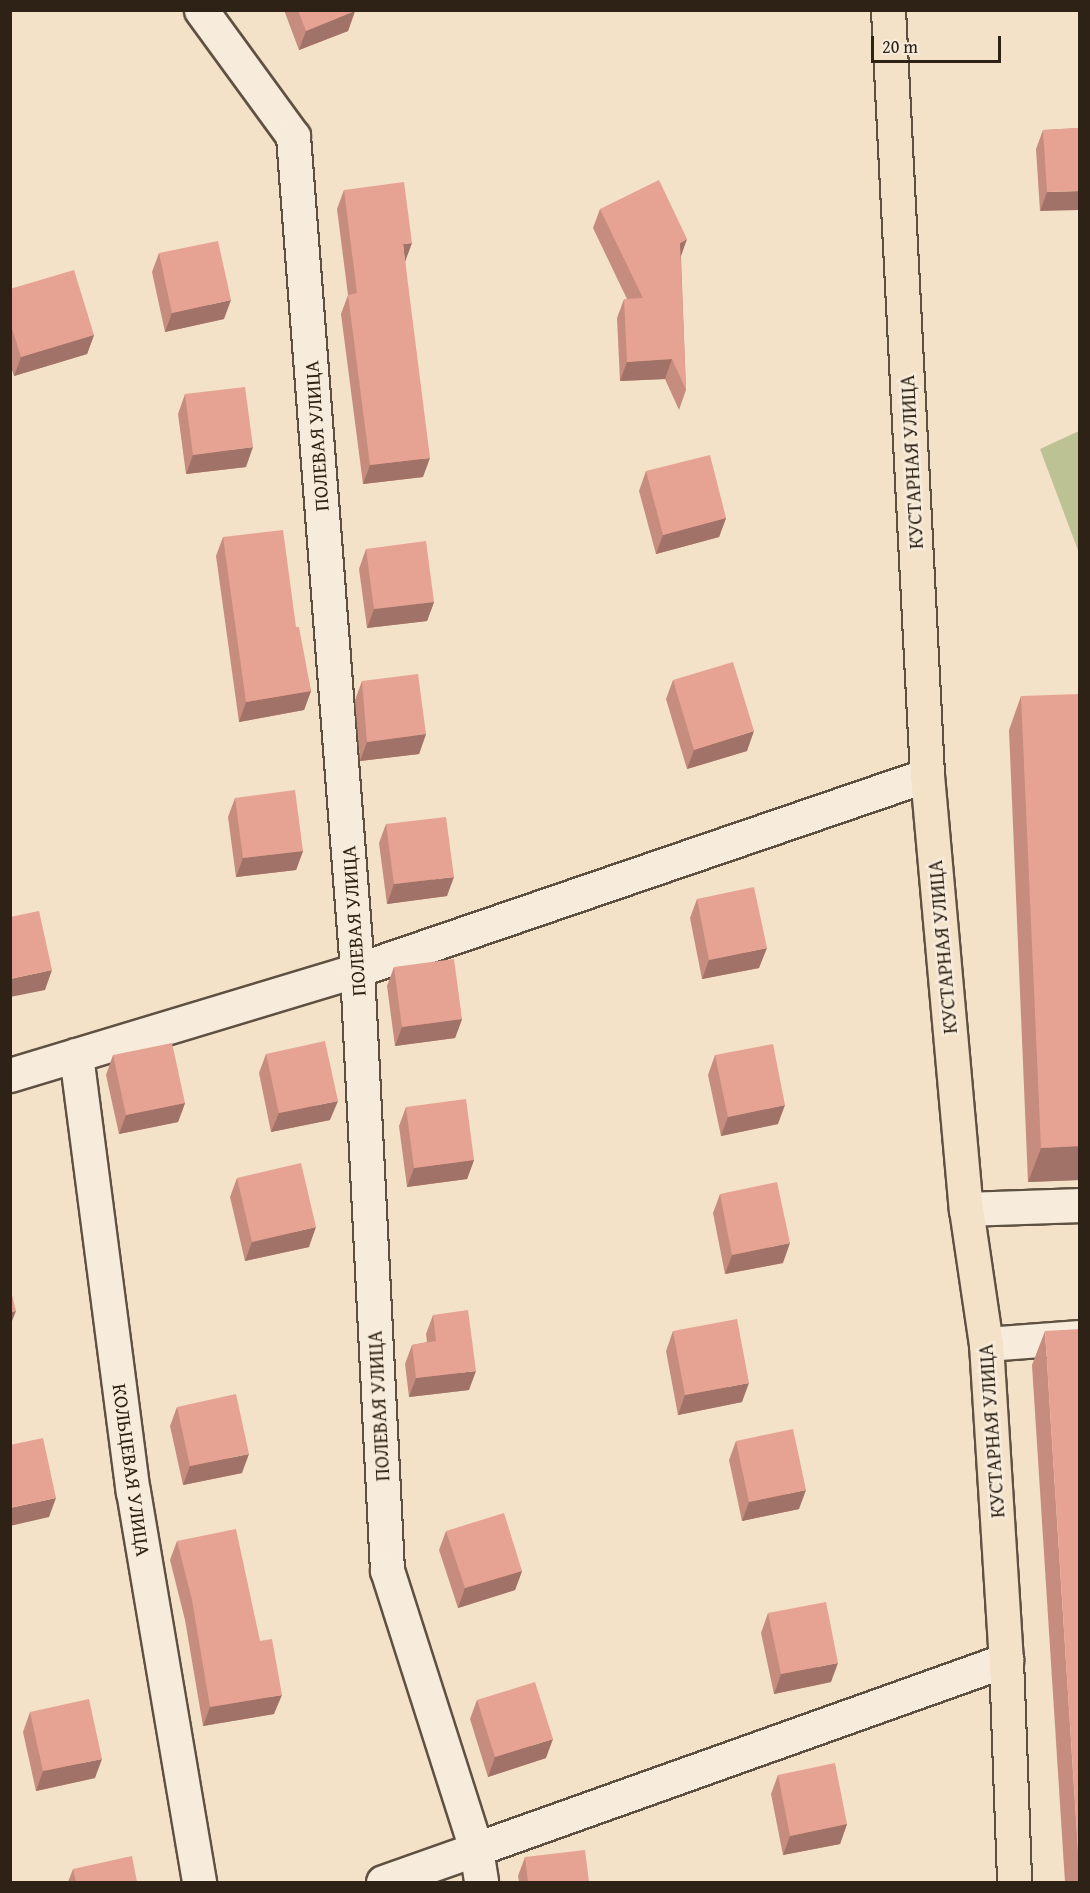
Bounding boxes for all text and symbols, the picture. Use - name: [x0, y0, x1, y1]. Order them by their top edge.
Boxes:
- scale bar: [874, 24, 1004, 62]
- text: 20 m: [882, 33, 918, 60]
- street label: ПОЛЕВАЯ УЛИЦА: [299, 360, 333, 512]
- street label: КУСТАРНАЯ УЛИЦА: [894, 374, 928, 550]
- street label: ПОЛЕВАЯ УЛИЦА: [336, 845, 370, 997]
- street label: КУСТАРНАЯ УЛИЦА: [922, 859, 962, 1035]
- street label: ПОЛЕВАЯ УЛИЦА: [362, 1330, 394, 1482]
- street label: КУСТАРНАЯ УЛИЦА: [973, 1343, 1009, 1519]
- street label: КОЛЬЦЕВАЯ УЛИЦА: [108, 1382, 156, 1558]

